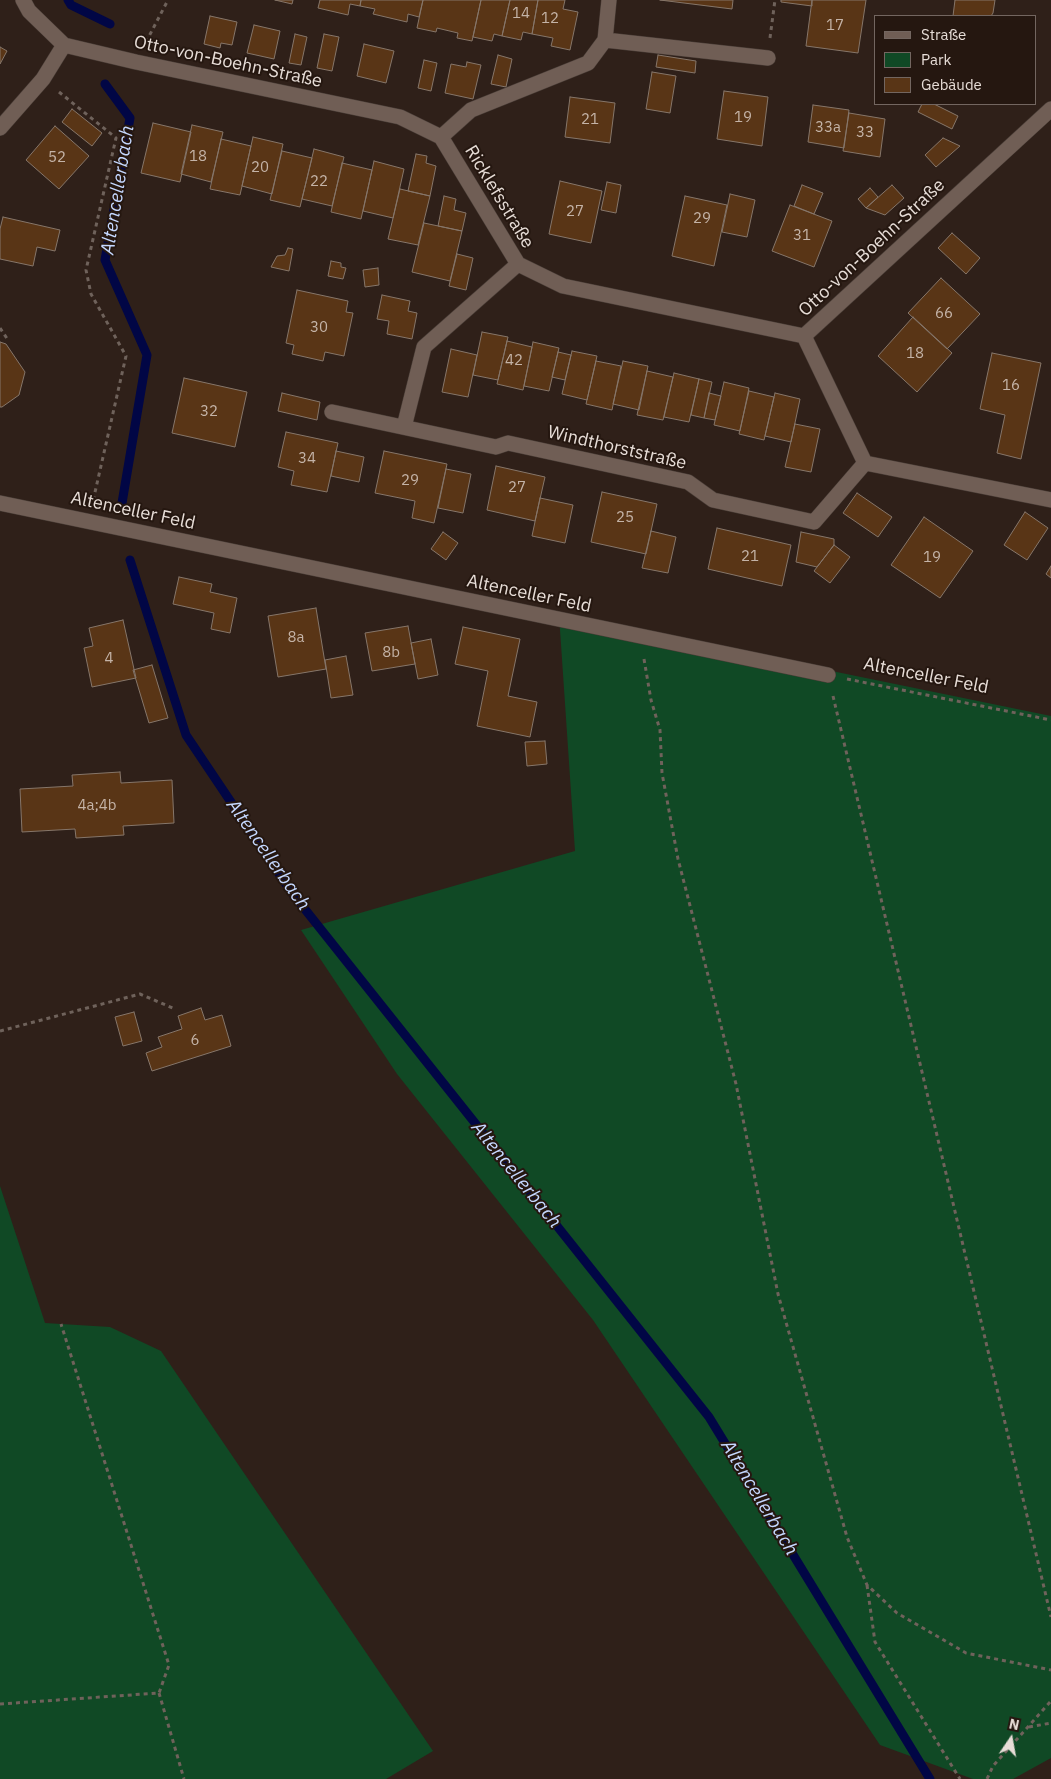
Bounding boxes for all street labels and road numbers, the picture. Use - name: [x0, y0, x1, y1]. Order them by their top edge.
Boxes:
- street label: Otto-von-Boehn-Straße: [132, 31, 324, 93]
- street label: Ricklefsstraße: [460, 142, 538, 252]
- street label: Otto-von-Boehn-Straße: [794, 175, 950, 321]
- street label: Windthorststraße: [545, 422, 689, 474]
- street label: Altenceller Feld: [69, 487, 197, 535]
- street label: Altenceller Feld: [465, 570, 593, 618]
- street label: Altenceller Feld: [862, 653, 990, 699]

